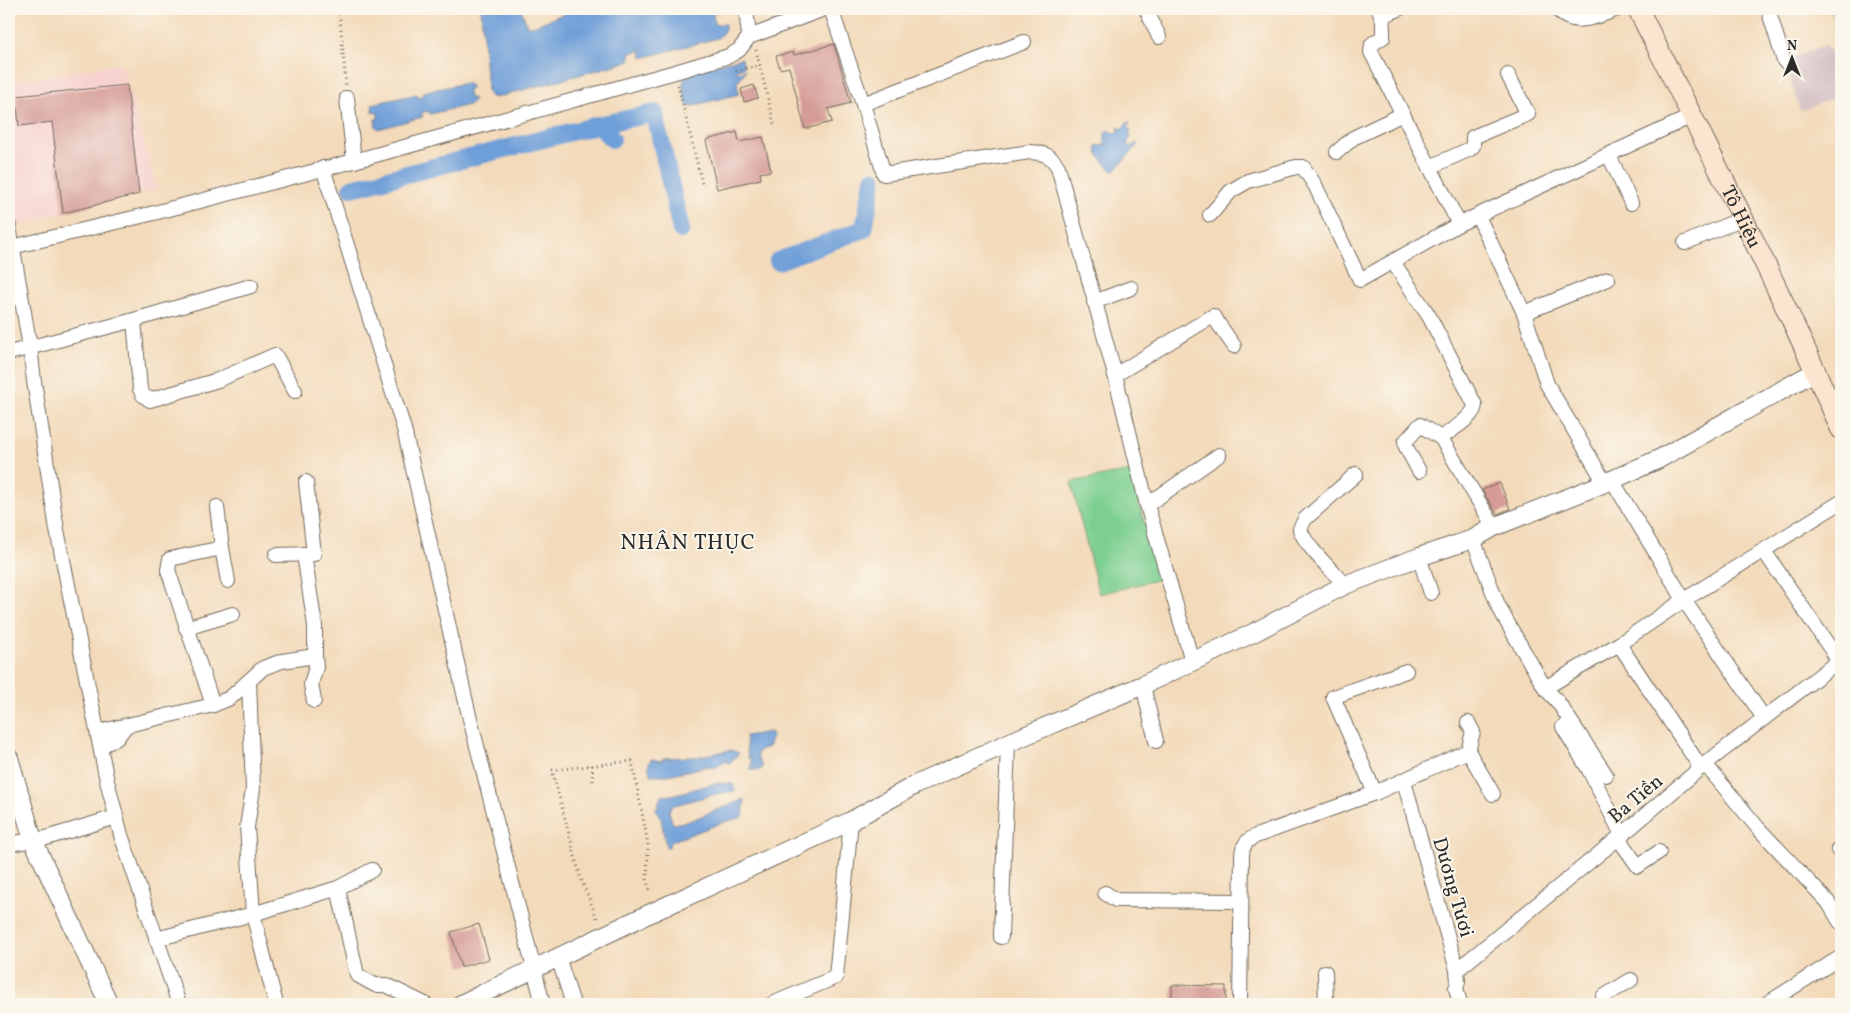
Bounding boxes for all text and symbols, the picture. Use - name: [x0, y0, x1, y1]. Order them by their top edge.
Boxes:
- north arrow: [1768, 32, 1818, 82]
- text: N: [1787, 37, 1797, 56]
- street label: Tô Hiệu: [1713, 181, 1767, 253]
- district label: NHÂN THỤC: [620, 528, 756, 559]
- street label: Ba Tiền: [1603, 768, 1670, 831]
- street label: Dương Tươi: [1424, 834, 1480, 941]

